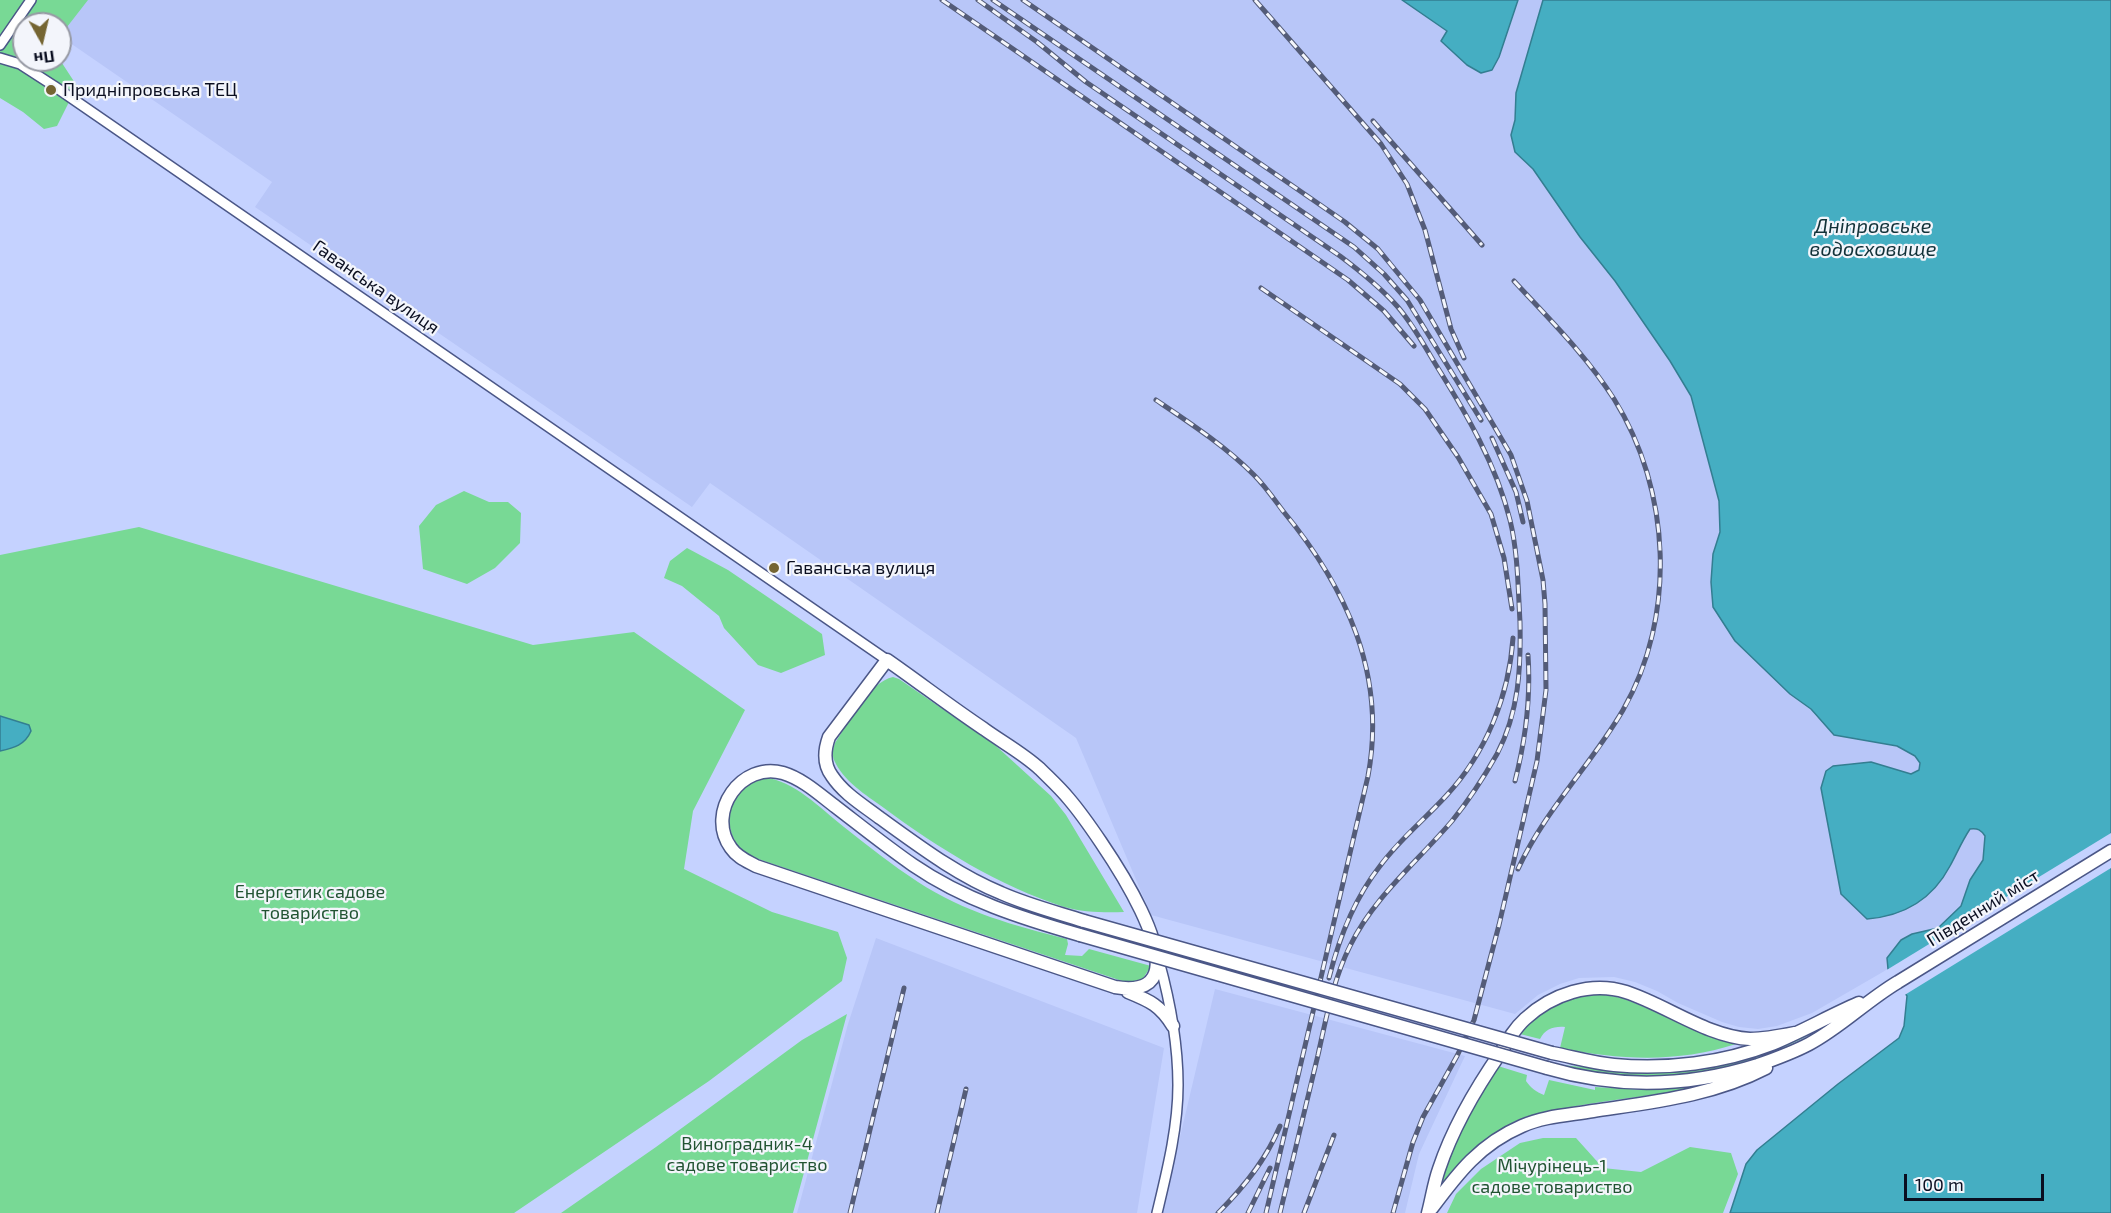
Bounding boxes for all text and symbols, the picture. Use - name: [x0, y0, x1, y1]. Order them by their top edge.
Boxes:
- north arrow: [12, 12, 72, 72]
- text: Пн: [33, 47, 56, 69]
- place label: Придніпровська ТЕЦ: [63, 79, 237, 101]
- marker: Придніпровська ТЕЦ: [44, 83, 58, 97]
- water label: Дніпровське водосховище: [1810, 214, 1936, 261]
- street label: Гаванська вулиця: [309, 235, 443, 339]
- place label: Гаванська вулиця: [786, 557, 935, 579]
- marker: Гаванська вулиця: [767, 561, 781, 575]
- street label: Південний міст: [1923, 865, 2043, 951]
- park label: Енергетик садове товариство: [235, 881, 385, 924]
- park label: Виноградник-4 садове товариство: [666, 1133, 828, 1176]
- park label: Мічурінець-1 садове товариство: [1471, 1155, 1633, 1198]
- scale bar: [1907, 1162, 2046, 1200]
- text: 100 m: [1915, 1173, 1964, 1195]

